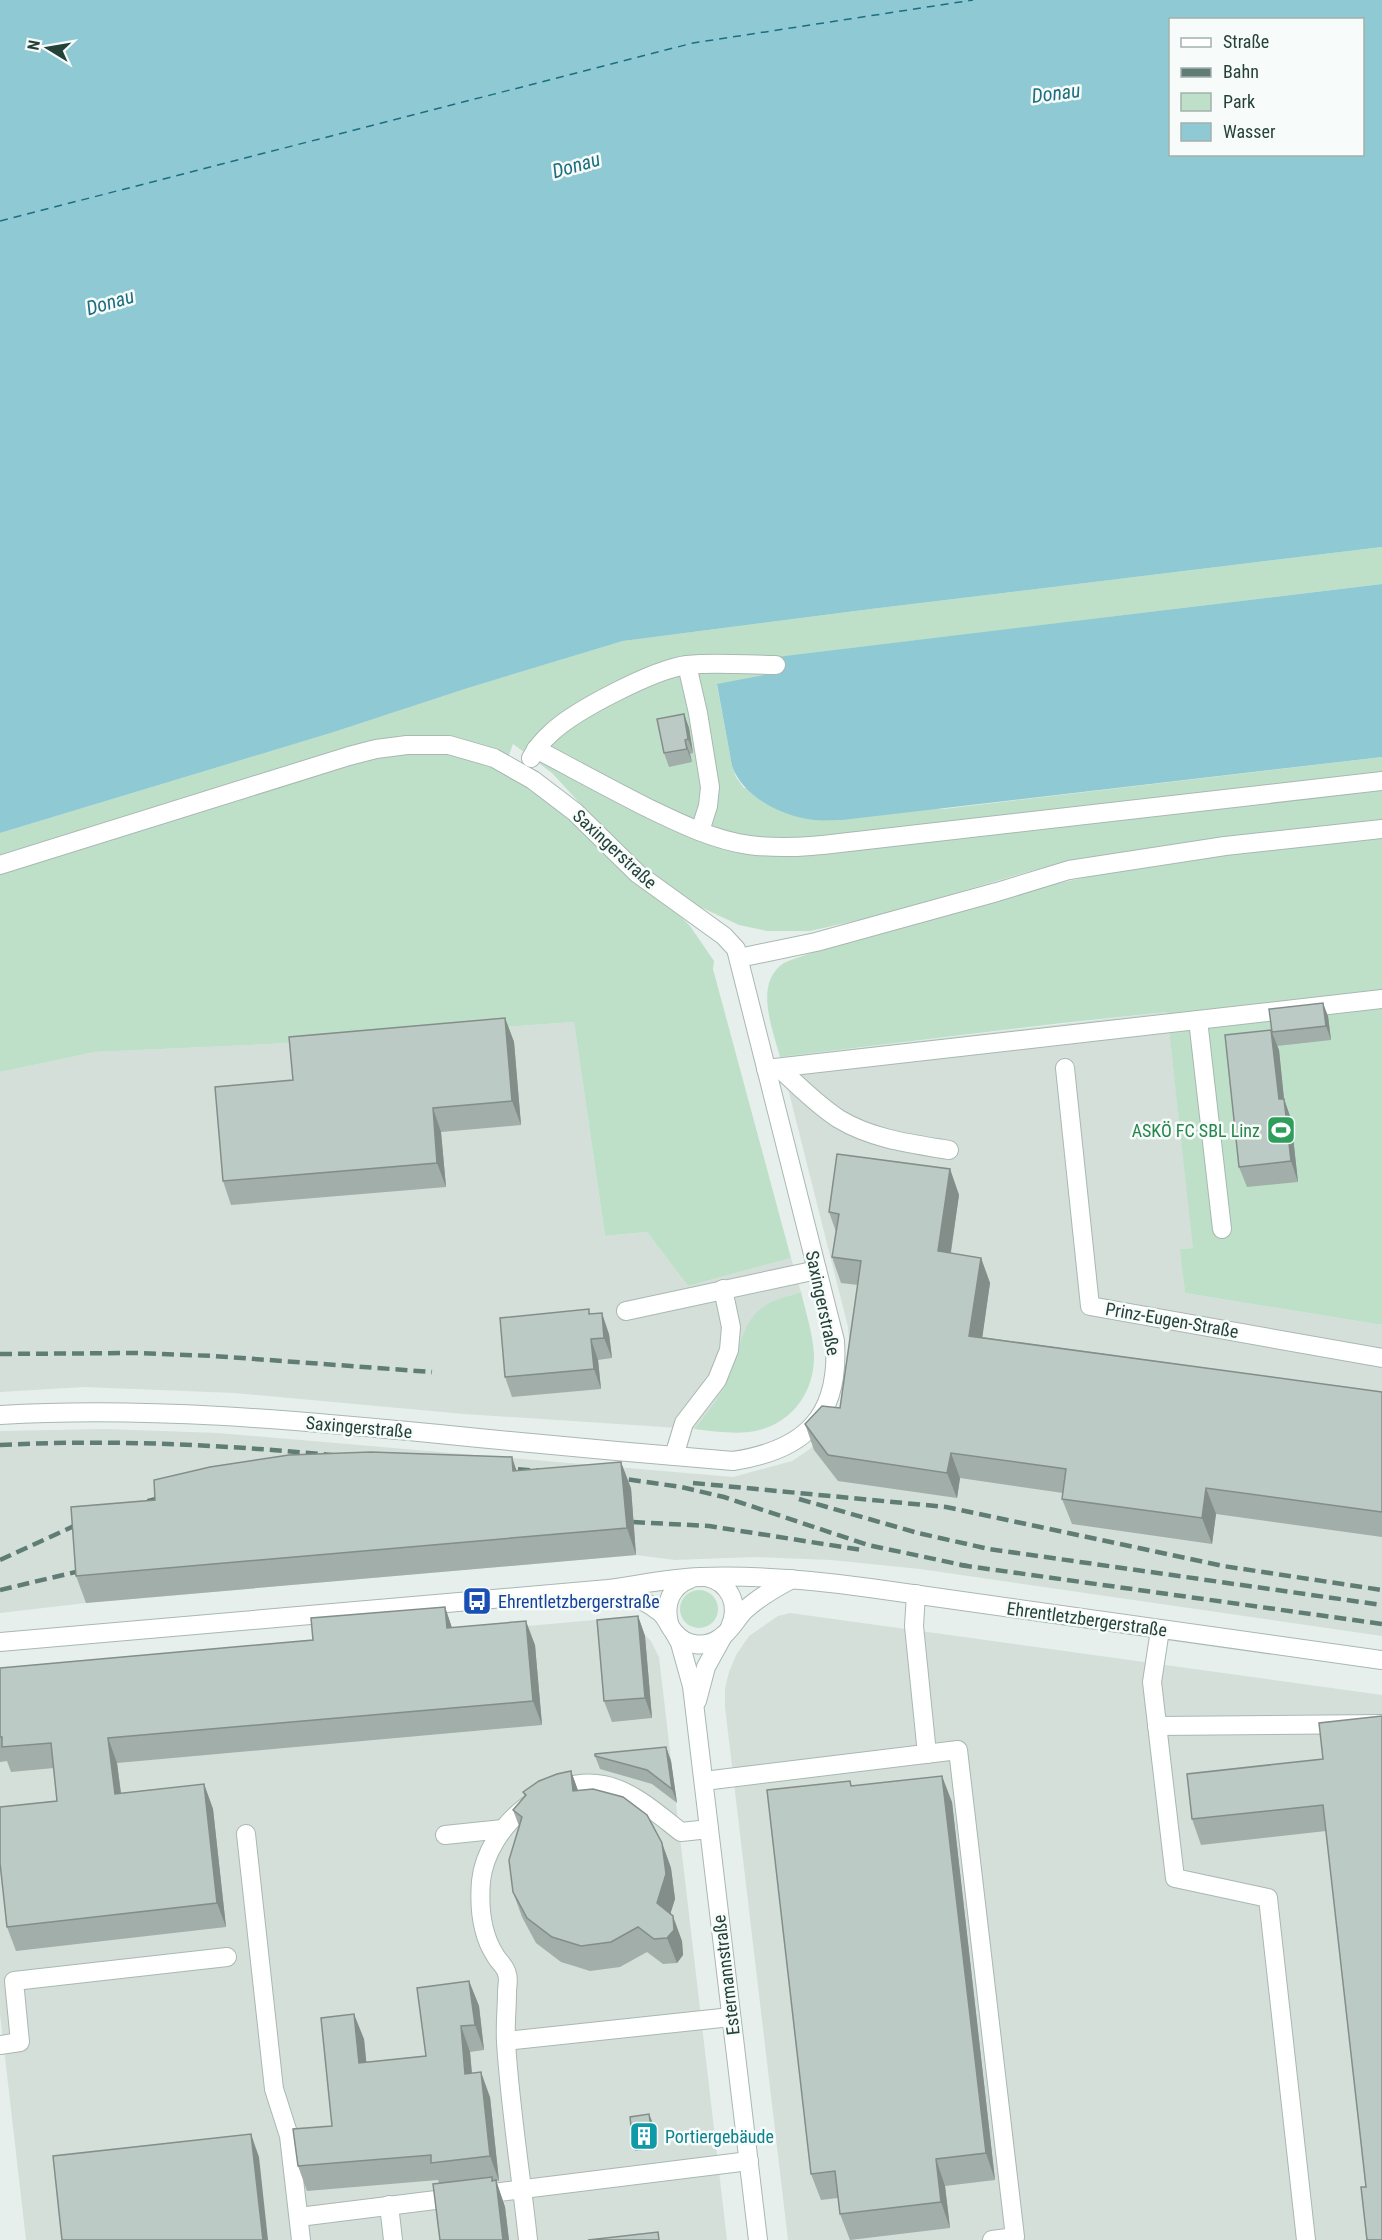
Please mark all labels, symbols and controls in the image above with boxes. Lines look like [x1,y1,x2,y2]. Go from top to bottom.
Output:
north arrow [18,18,78,78]
legend [1169,18,1364,156]
text: Straße [1223,31,1269,52]
text: N [24,39,44,52]
text: Bahn [1223,61,1259,82]
water label: Donau [1030,78,1082,108]
text: Park [1223,91,1255,112]
text: Wasser [1223,121,1276,142]
water label: Donau [549,147,603,183]
water label: Donau [83,284,137,320]
street label: Saxingerstraße [569,805,661,893]
sports icon: ASKÖ FC SBL Linz [1265,1114,1297,1146]
place label: ASKÖ FC SBL Linz [1132,1120,1260,1141]
street label: Saxingerstraße [802,1249,844,1357]
street label: Prinz-Eugen-Straße [1104,1298,1240,1342]
street label: Saxingerstraße [305,1412,413,1442]
bus stop icon: Ehrentletzbergerstraße [461,1585,493,1617]
place label: Ehrentletzbergerstraße [498,1591,660,1612]
street label: Ehrentletzbergerstraße [1005,1597,1169,1641]
street label: Estermannstraße [708,1914,744,2036]
building icon: Portiergebäude [628,2120,660,2152]
place label: Portiergebäude [665,2126,774,2147]

